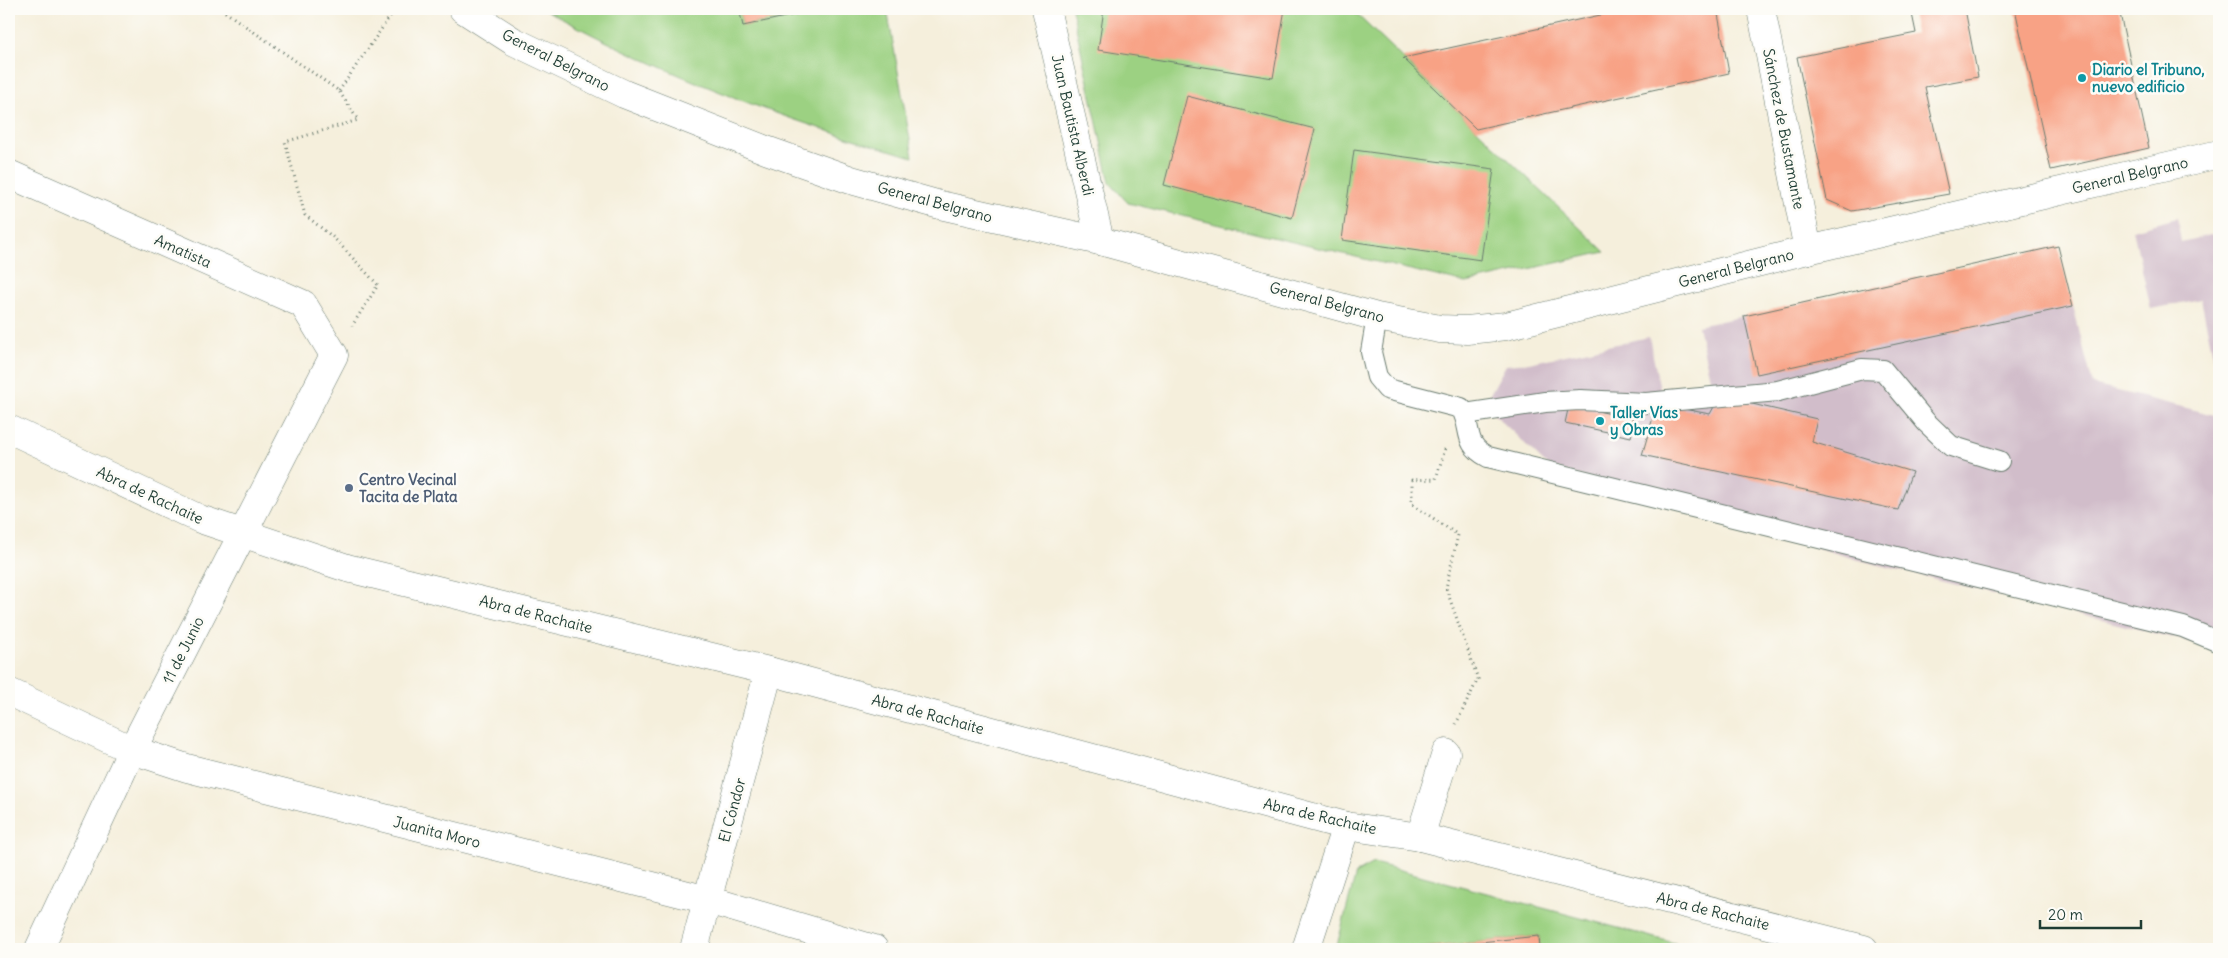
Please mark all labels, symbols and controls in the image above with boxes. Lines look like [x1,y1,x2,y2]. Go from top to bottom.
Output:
street label: General Belgrano [499,25,613,95]
street label: Sánchez de Bustamante [1759,47,1809,211]
street label: Juan Bautista Alberdi [1048,53,1098,197]
place label: Diario el Tribuno, nuevo edificio [2092,60,2205,96]
marker: Diario el Tribuno, nuevo edificio [2076,72,2088,84]
street label: General Belgrano [2070,152,2190,198]
street label: General Belgrano [875,177,995,227]
street label: Amatista [152,230,215,272]
street label: General Belgrano [1676,244,1796,292]
street label: General Belgrano [1267,277,1387,327]
place label: Taller Vías y Obras [1610,403,1678,440]
marker: Taller Vías y Obras [1594,415,1606,427]
street label: Abra de Rachaite [94,462,206,528]
place label: Centro Vecinal Tacita de Plata [359,470,458,506]
marker: Centro Vecinal Tacita de Plata [343,482,355,494]
street label: Abra de Rachaite [478,591,594,637]
street label: 11 de Junio [158,613,208,687]
street label: Abra de Rachaite [870,690,986,738]
street label: El Cóndor [714,776,750,844]
street label: Abra de Rachaite [1262,794,1378,838]
street label: Juanita Moro [392,812,482,852]
street label: Abra de Rachaite [1655,888,1771,934]
scale bar [2040,898,2142,930]
text: 20 m [2048,905,2083,924]

